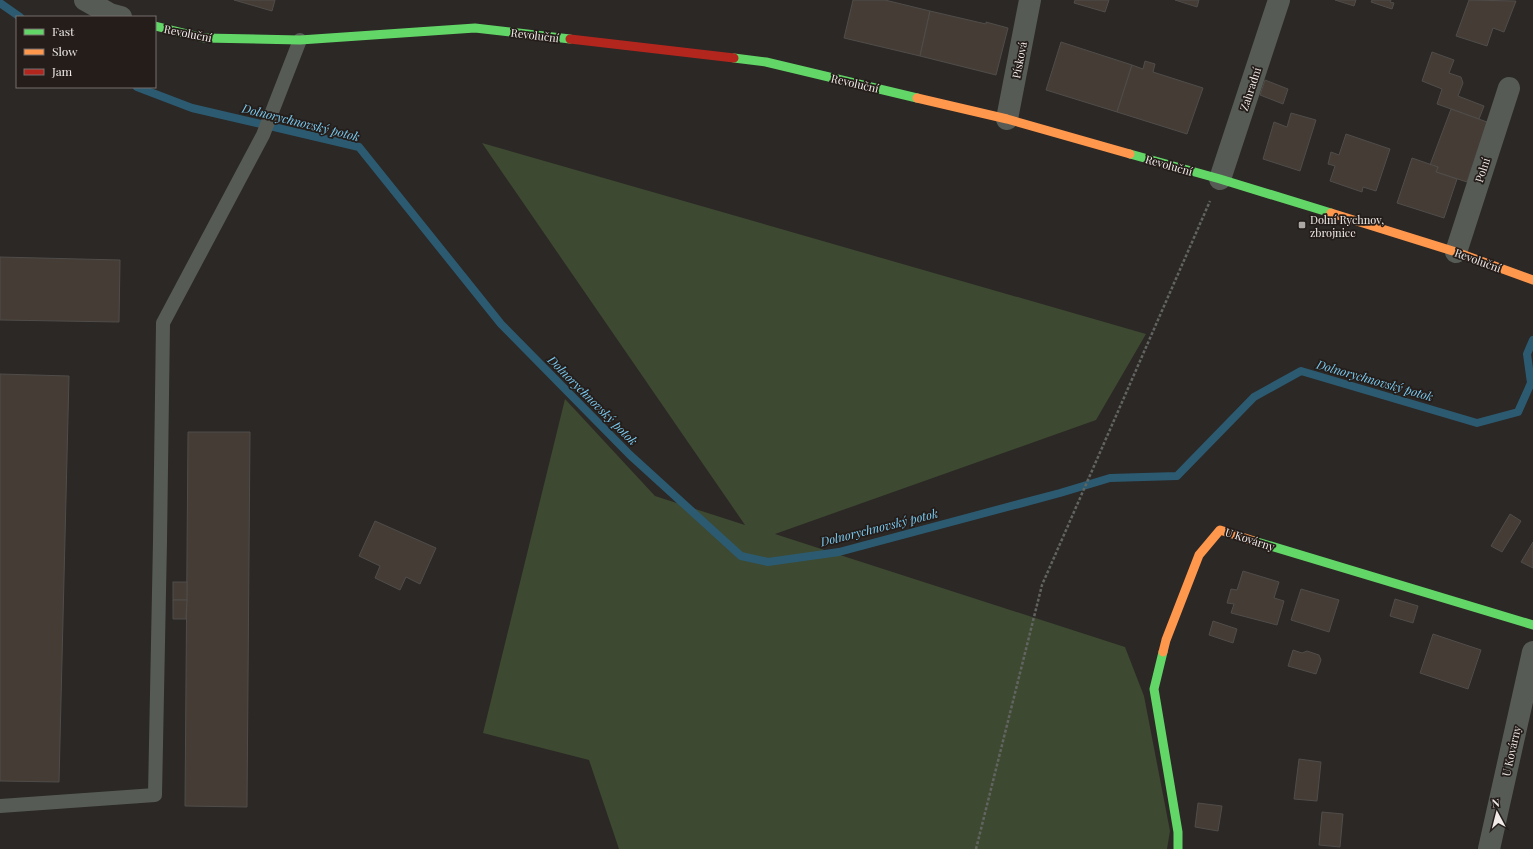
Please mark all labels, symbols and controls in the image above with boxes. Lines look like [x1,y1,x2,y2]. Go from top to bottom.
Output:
legend [16,16,156,88]
street label: Revoluční [163,21,213,45]
text: Fast [52,23,75,39]
street label: Revoluční [510,25,560,45]
street label: Písková [1008,40,1030,80]
text: Slow [52,43,78,59]
text: Jam [51,63,73,79]
street label: Zahradní [1236,65,1264,113]
street label: Revoluční [830,70,880,96]
water label: Dolnorychnovský potok [240,99,361,144]
street label: Revoluční [1144,151,1194,179]
street label: Polní [1471,156,1493,184]
place label: Dolní Rychnov, zbrojnice [1310,212,1384,240]
marker: Dolní Rychnov, zbrojnice [1297,220,1307,230]
street label: Revoluční [1453,245,1503,275]
water label: Dolnorychnovský potok [544,351,641,448]
water label: Dolnorychnovský potok [1314,355,1435,404]
water label: Dolnorychnovský potok [818,505,939,550]
street label: U Kovárny [1223,524,1277,554]
street label: U Kovárny [1498,724,1524,778]
north arrow [1477,793,1517,833]
text: N [1491,795,1501,811]

